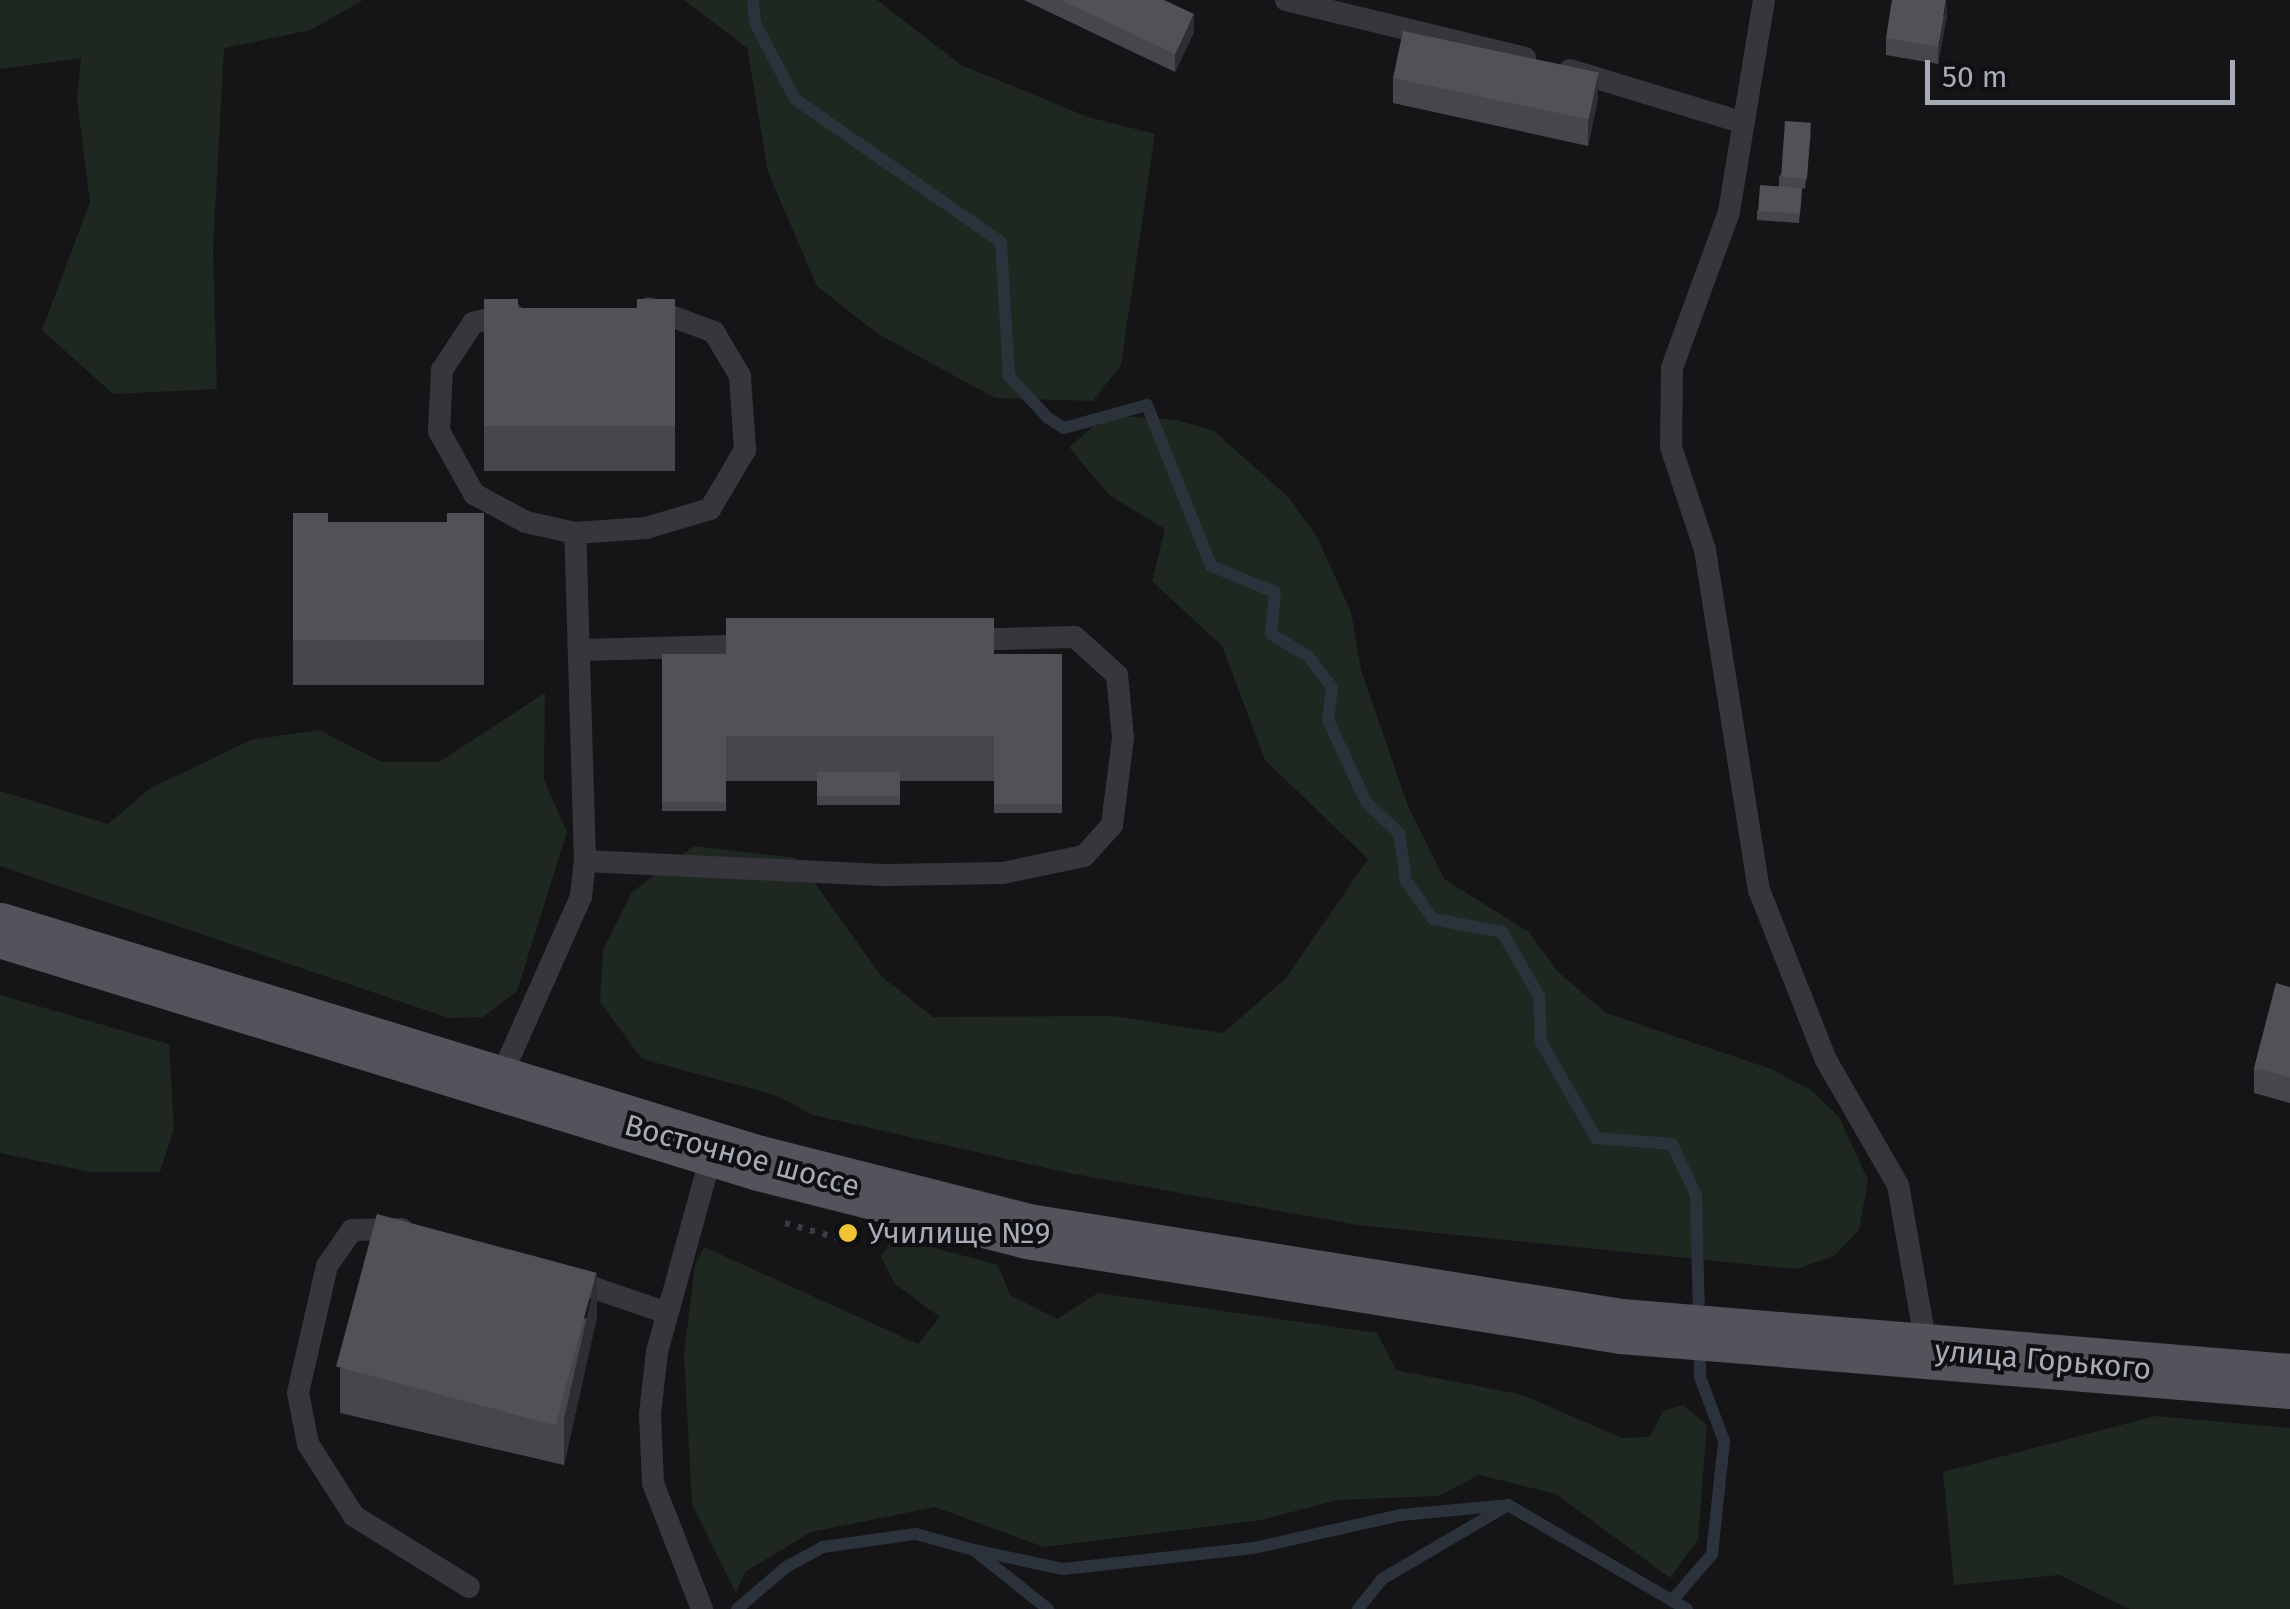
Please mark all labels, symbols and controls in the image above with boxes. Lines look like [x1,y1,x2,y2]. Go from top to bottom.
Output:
scale bar [1930,40,2240,102]
text: 50 m [1942,59,2007,95]
street label: Восточное шоссе [621,1107,863,1205]
place label: Училище №9 [868,1215,1050,1251]
marker: Училище №9 [837,1222,859,1244]
street label: улица Горького [1933,1333,2153,1387]

